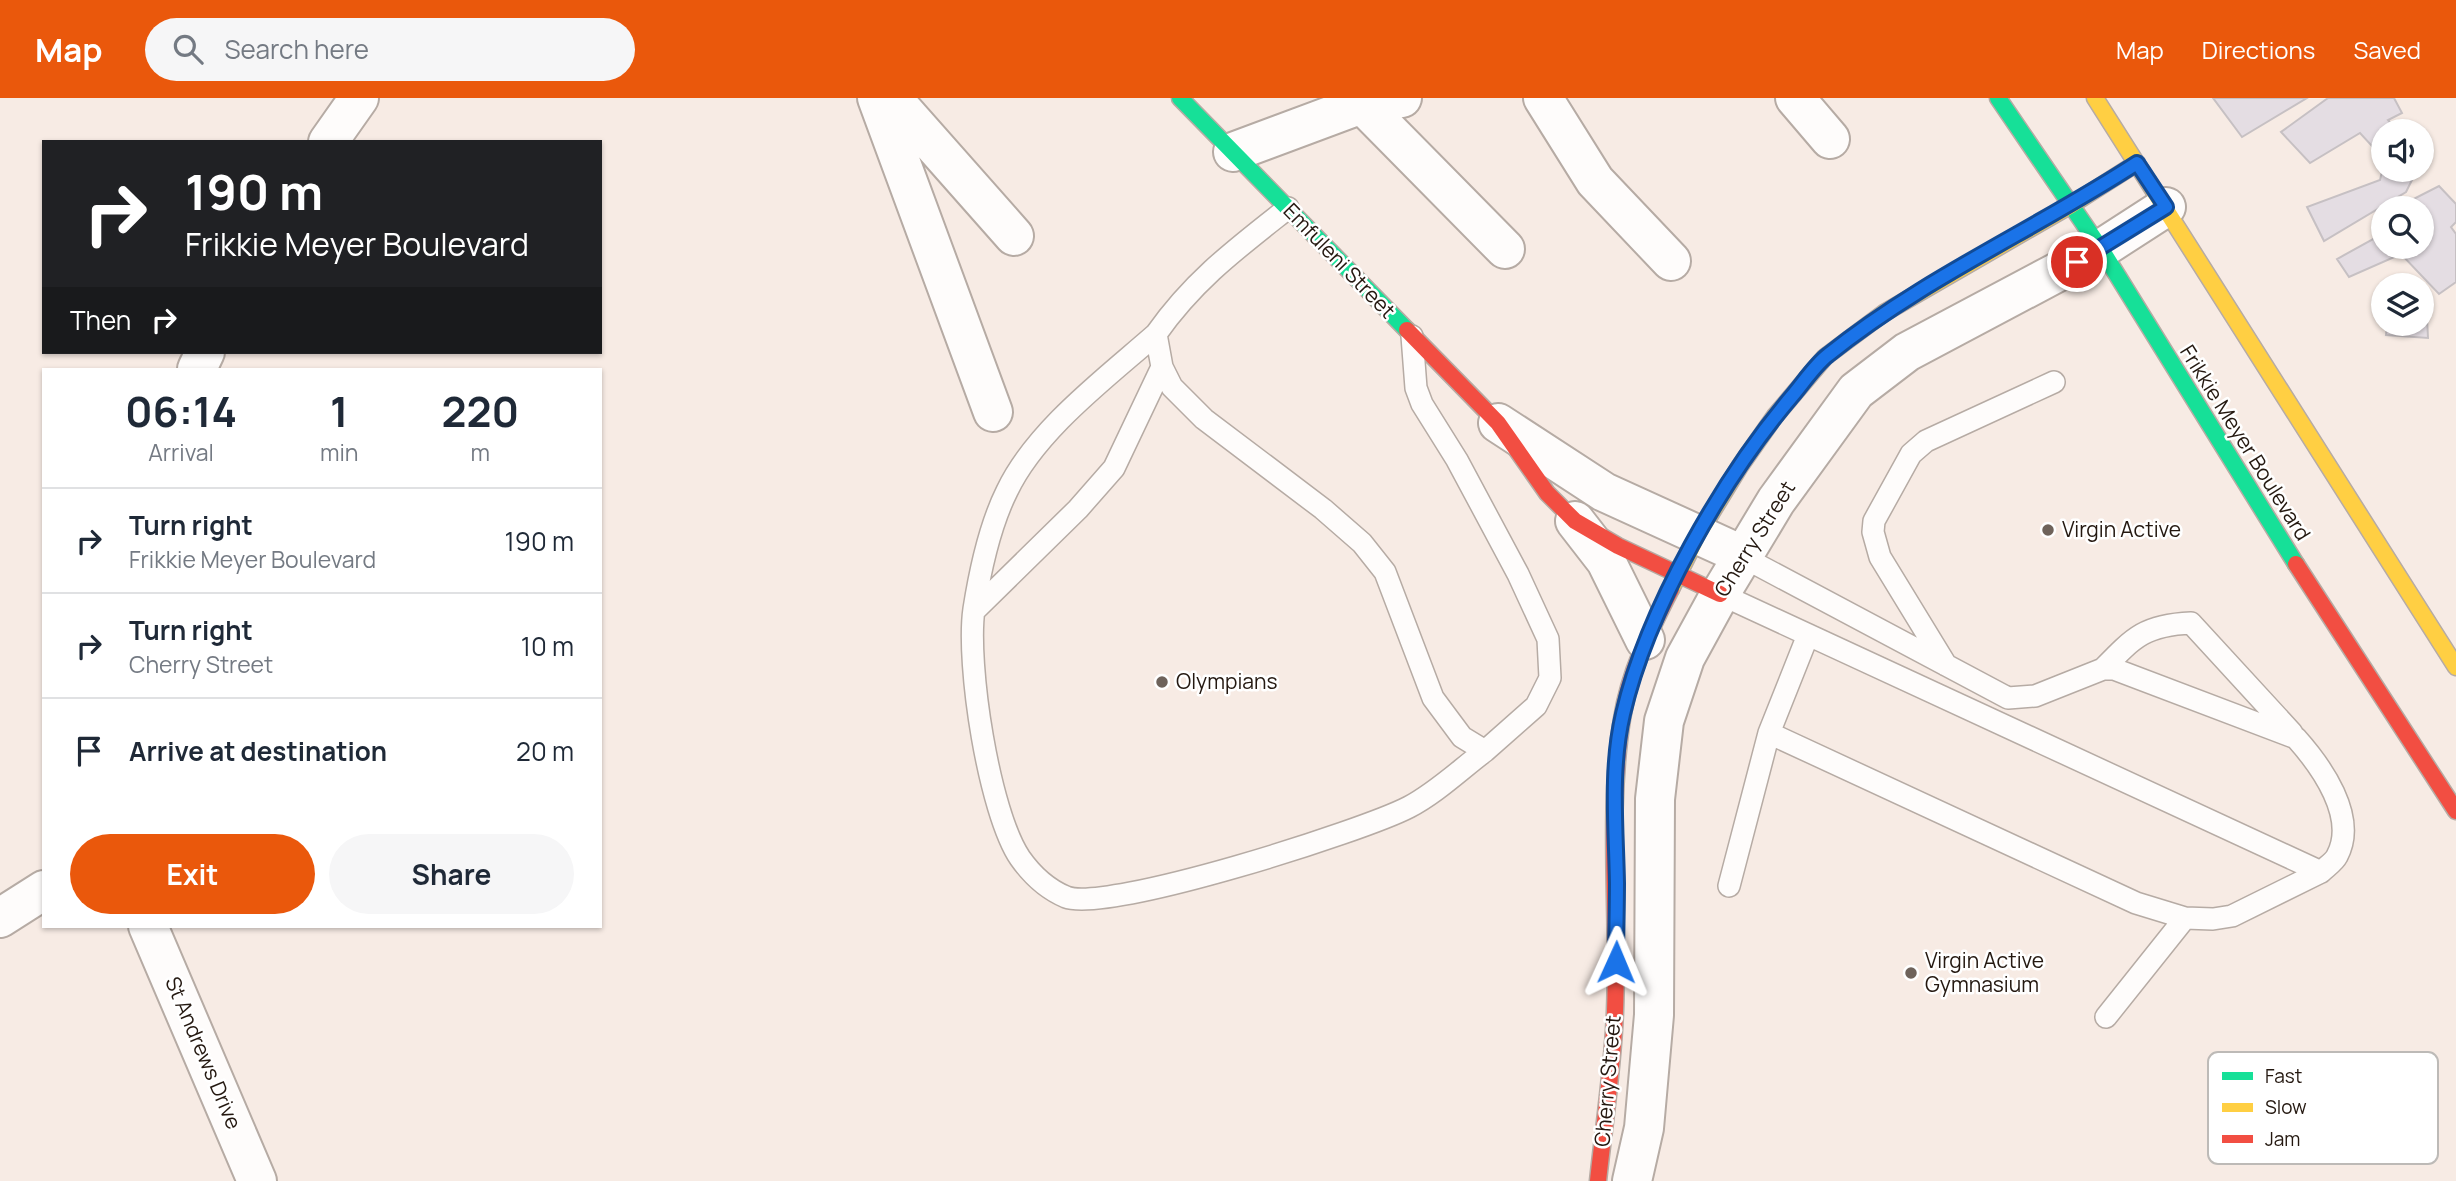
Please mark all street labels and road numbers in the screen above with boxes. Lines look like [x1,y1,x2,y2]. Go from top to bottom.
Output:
street label: Emfuleni Street [1278,197,1402,324]
street label: Frikkie Meyer Boulevard [2174,339,2318,546]
street label: Cherry Street [1707,475,1801,602]
street label: St Andrews Drive [159,972,249,1133]
street label: Cherry Street [1587,1014,1627,1148]

